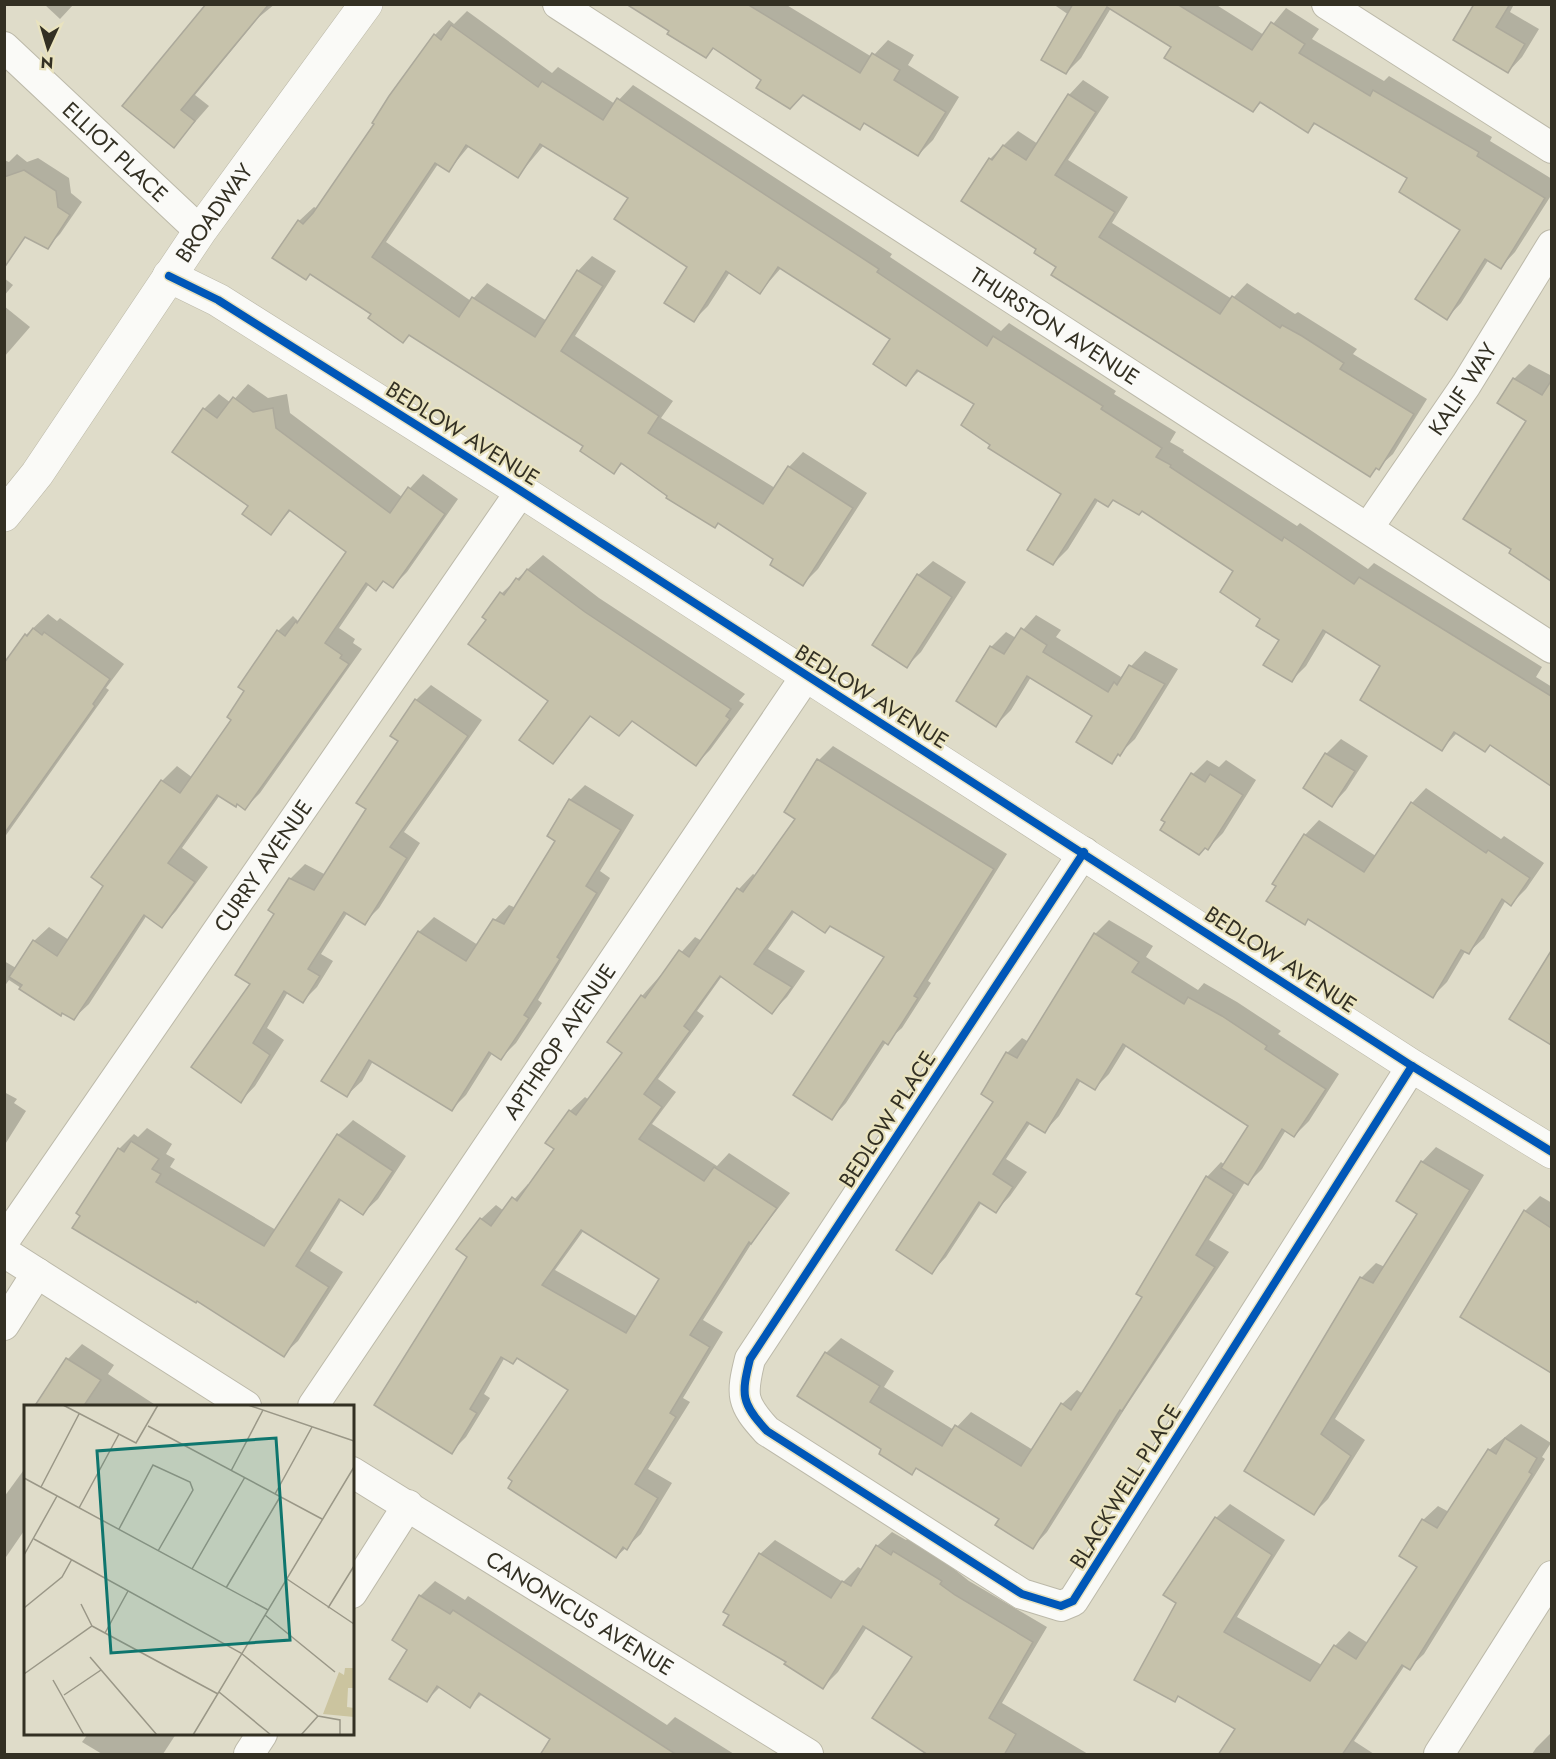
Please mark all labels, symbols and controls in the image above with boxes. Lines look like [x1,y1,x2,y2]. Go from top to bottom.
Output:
north arrow [18,18,78,78]
text: N [40,51,54,74]
street label: ELLIOT PLACE [56,94,176,209]
street label: BROADWAY [167,156,261,269]
street label: THURSTON AVENUE [964,259,1146,393]
street label: KALIF WAY [1420,336,1505,442]
street label: BEDLOW AVENUE [380,373,546,493]
street label: BEDLOW AVENUE [789,636,955,756]
street label: CURRY AVENUE [206,793,320,938]
street label: BEDLOW AVENUE [1199,898,1363,1020]
street label: APTHROP AVENUE [495,957,624,1126]
street label: BEDLOW PLACE [831,1044,943,1194]
street label: BLACKWELL PLACE [1061,1397,1189,1575]
inset map [24,1405,354,1735]
street label: CANONICUS AVENUE [480,1543,680,1683]

